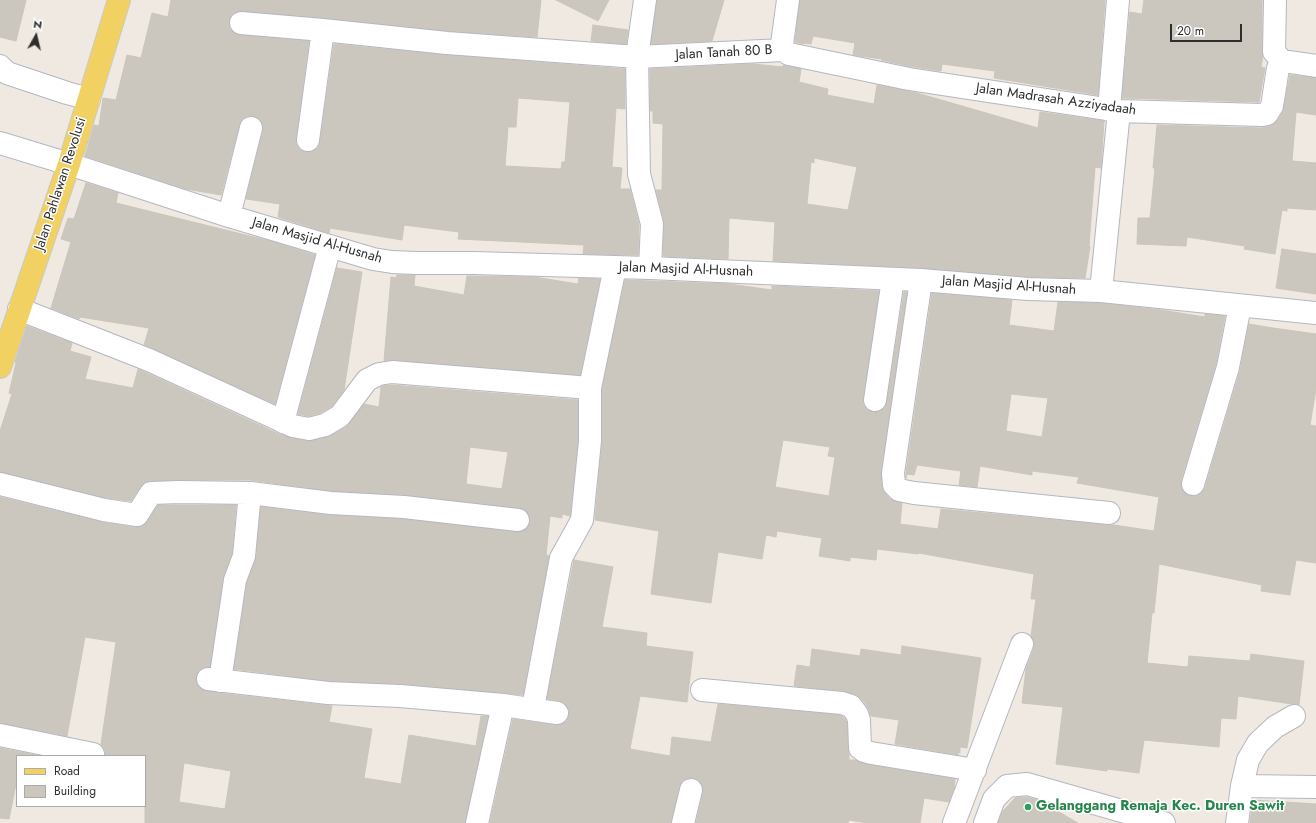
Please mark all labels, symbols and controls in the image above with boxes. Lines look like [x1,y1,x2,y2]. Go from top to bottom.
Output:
north arrow [16,16,56,56]
text: N [32,16,43,33]
scale bar [1172,16,1244,42]
text: 20 m [1177,22,1204,40]
street label: Jalan Tanah 80 B [675,42,773,64]
street label: Jalan Madrasah Azziyadaah [975,80,1137,120]
street label: Jalan Pahlawan Revolusi [32,115,90,253]
street label: Jalan Masjid Al-Husnah [250,214,384,268]
street label: Jalan Masjid Al-Husnah [619,259,753,281]
street label: Jalan Masjid Al-Husnah [941,273,1077,299]
legend [16,755,146,807]
text: Road [54,762,80,780]
text: Building [54,782,96,800]
place label: Gelanggang Remaja Kec. Duren Sawit [1036,799,1284,815]
marker: Gelanggang Remaja Kec. Duren Sawit [1023,802,1033,812]

